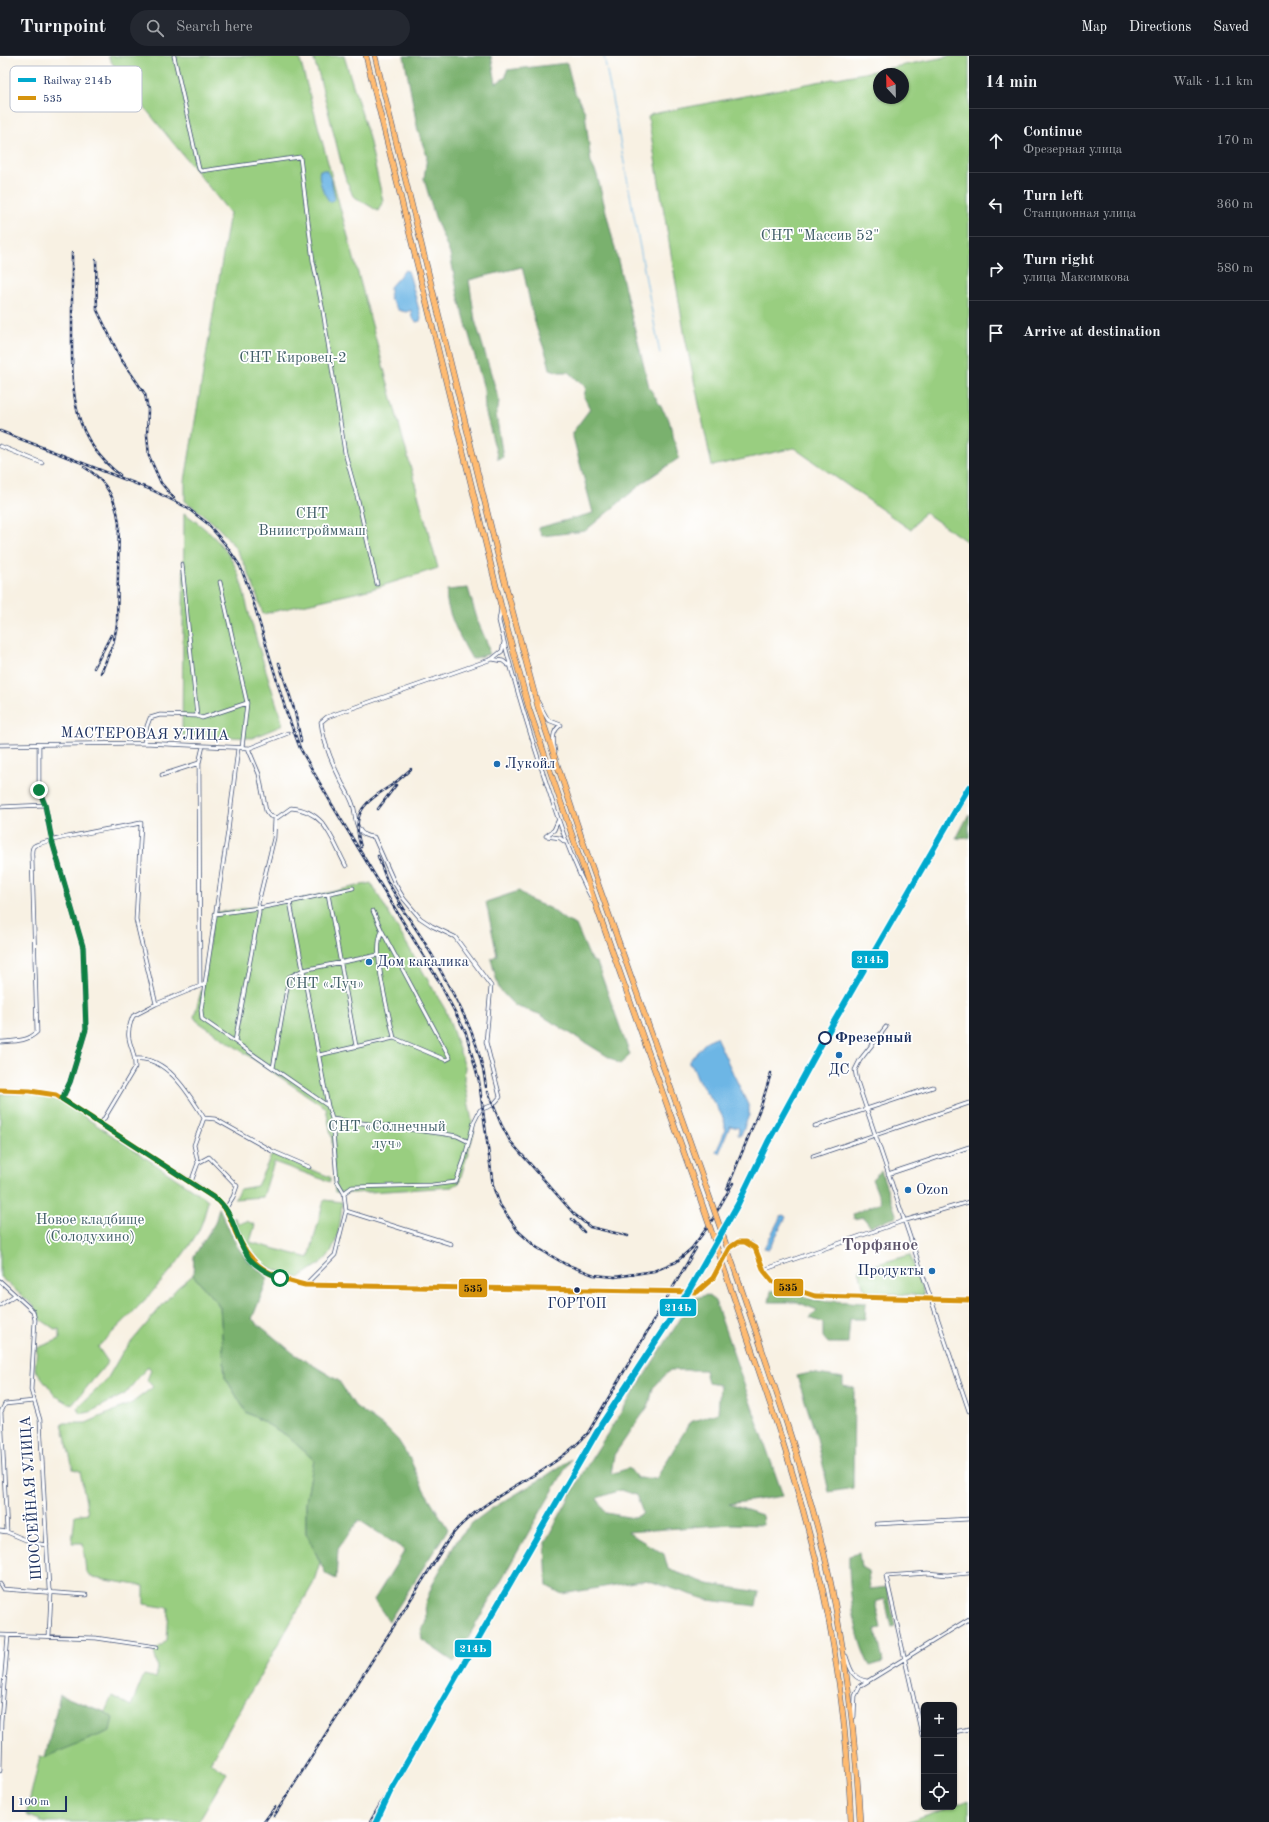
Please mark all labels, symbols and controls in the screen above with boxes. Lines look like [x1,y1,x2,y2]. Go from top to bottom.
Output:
search box [130,10,410,46]
icon: search [144,17,166,39]
text: Turnpoint [20,18,106,37]
text: Search here [176,20,253,35]
text: Map [1081,20,1107,34]
text: Directions [1129,20,1191,34]
text: Saved [1213,20,1249,34]
legend [10,66,142,112]
north arrow [873,68,909,104]
text: 14 min [985,74,1038,91]
text: Walk · 1.1 km [1173,75,1253,88]
text: Railway 214Ь [43,76,112,87]
text: 535 [43,94,62,105]
text: Continue [1023,125,1082,140]
icon: ahead [985,130,1007,152]
text: 170 m [1216,134,1253,147]
text: Фрезерная улица [1023,143,1122,156]
text: Turn left [1023,189,1083,204]
icon: left [985,194,1007,216]
text: 360 m [1216,198,1253,211]
text: Станционная улица [1023,207,1136,220]
park label: СНТ "Массив 52" [761,229,879,244]
text: Turn right [1023,253,1094,268]
icon: right [985,258,1007,280]
text: 580 m [1216,262,1253,275]
text: улица Максимкова [1023,271,1130,284]
icon: arrive [985,322,1007,344]
text: Arrive at destination [1023,325,1161,340]
park label: СНТ Кировец-2 [239,351,347,366]
park label: СНТ Вниистройммаш [258,507,366,539]
street label: МАСТЕРОВАЯ УЛИЦА [61,726,230,744]
place label: Лукойл [505,757,555,772]
marker: Лукойл [492,759,502,769]
route end [30,781,48,799]
line badge: 214Ь [851,950,889,969]
place label: Дом какалика [377,955,469,970]
text: 214Ь [857,955,884,966]
marker: Дом какалика [364,957,374,967]
park label: СНТ «Луч» [286,977,364,992]
marker: Фрезерный [818,1031,832,1045]
place label: Фрезерный [835,1031,912,1046]
marker: ДС [834,1050,844,1060]
place label: ДС [828,1063,850,1078]
park label: СНТ «Солнечный луч» [328,1120,446,1152]
place label: Ozon [916,1183,949,1198]
marker: Ozon [903,1185,913,1195]
park label: Новое кладбище (Солодухино) [36,1213,144,1245]
district label: Торфяное [842,1237,918,1254]
place label: Продукты [858,1264,924,1279]
marker: Продукты [927,1266,937,1276]
route start [271,1269,289,1287]
line badge: 535 [458,1278,488,1298]
line badge: 535 [773,1278,804,1297]
text: 535 [778,1283,798,1294]
text: 535 [463,1284,483,1295]
marker: ГОРТОП [572,1285,582,1295]
place label: ГОРТОП [547,1297,607,1311]
line badge: 214Ь [659,1298,697,1317]
text: 214Ь [665,1303,692,1314]
street label: ШОССЕЙНАЯ УЛИЦА [15,1415,45,1581]
line badge: 214Ь [454,1639,492,1658]
text: 214Ь [460,1644,487,1655]
map controls [921,1702,957,1810]
button: + [921,1702,957,1738]
button: − [921,1738,957,1774]
button: locate [921,1774,957,1810]
scale bar [12,1794,67,1813]
text: 100 m [18,1797,49,1808]

